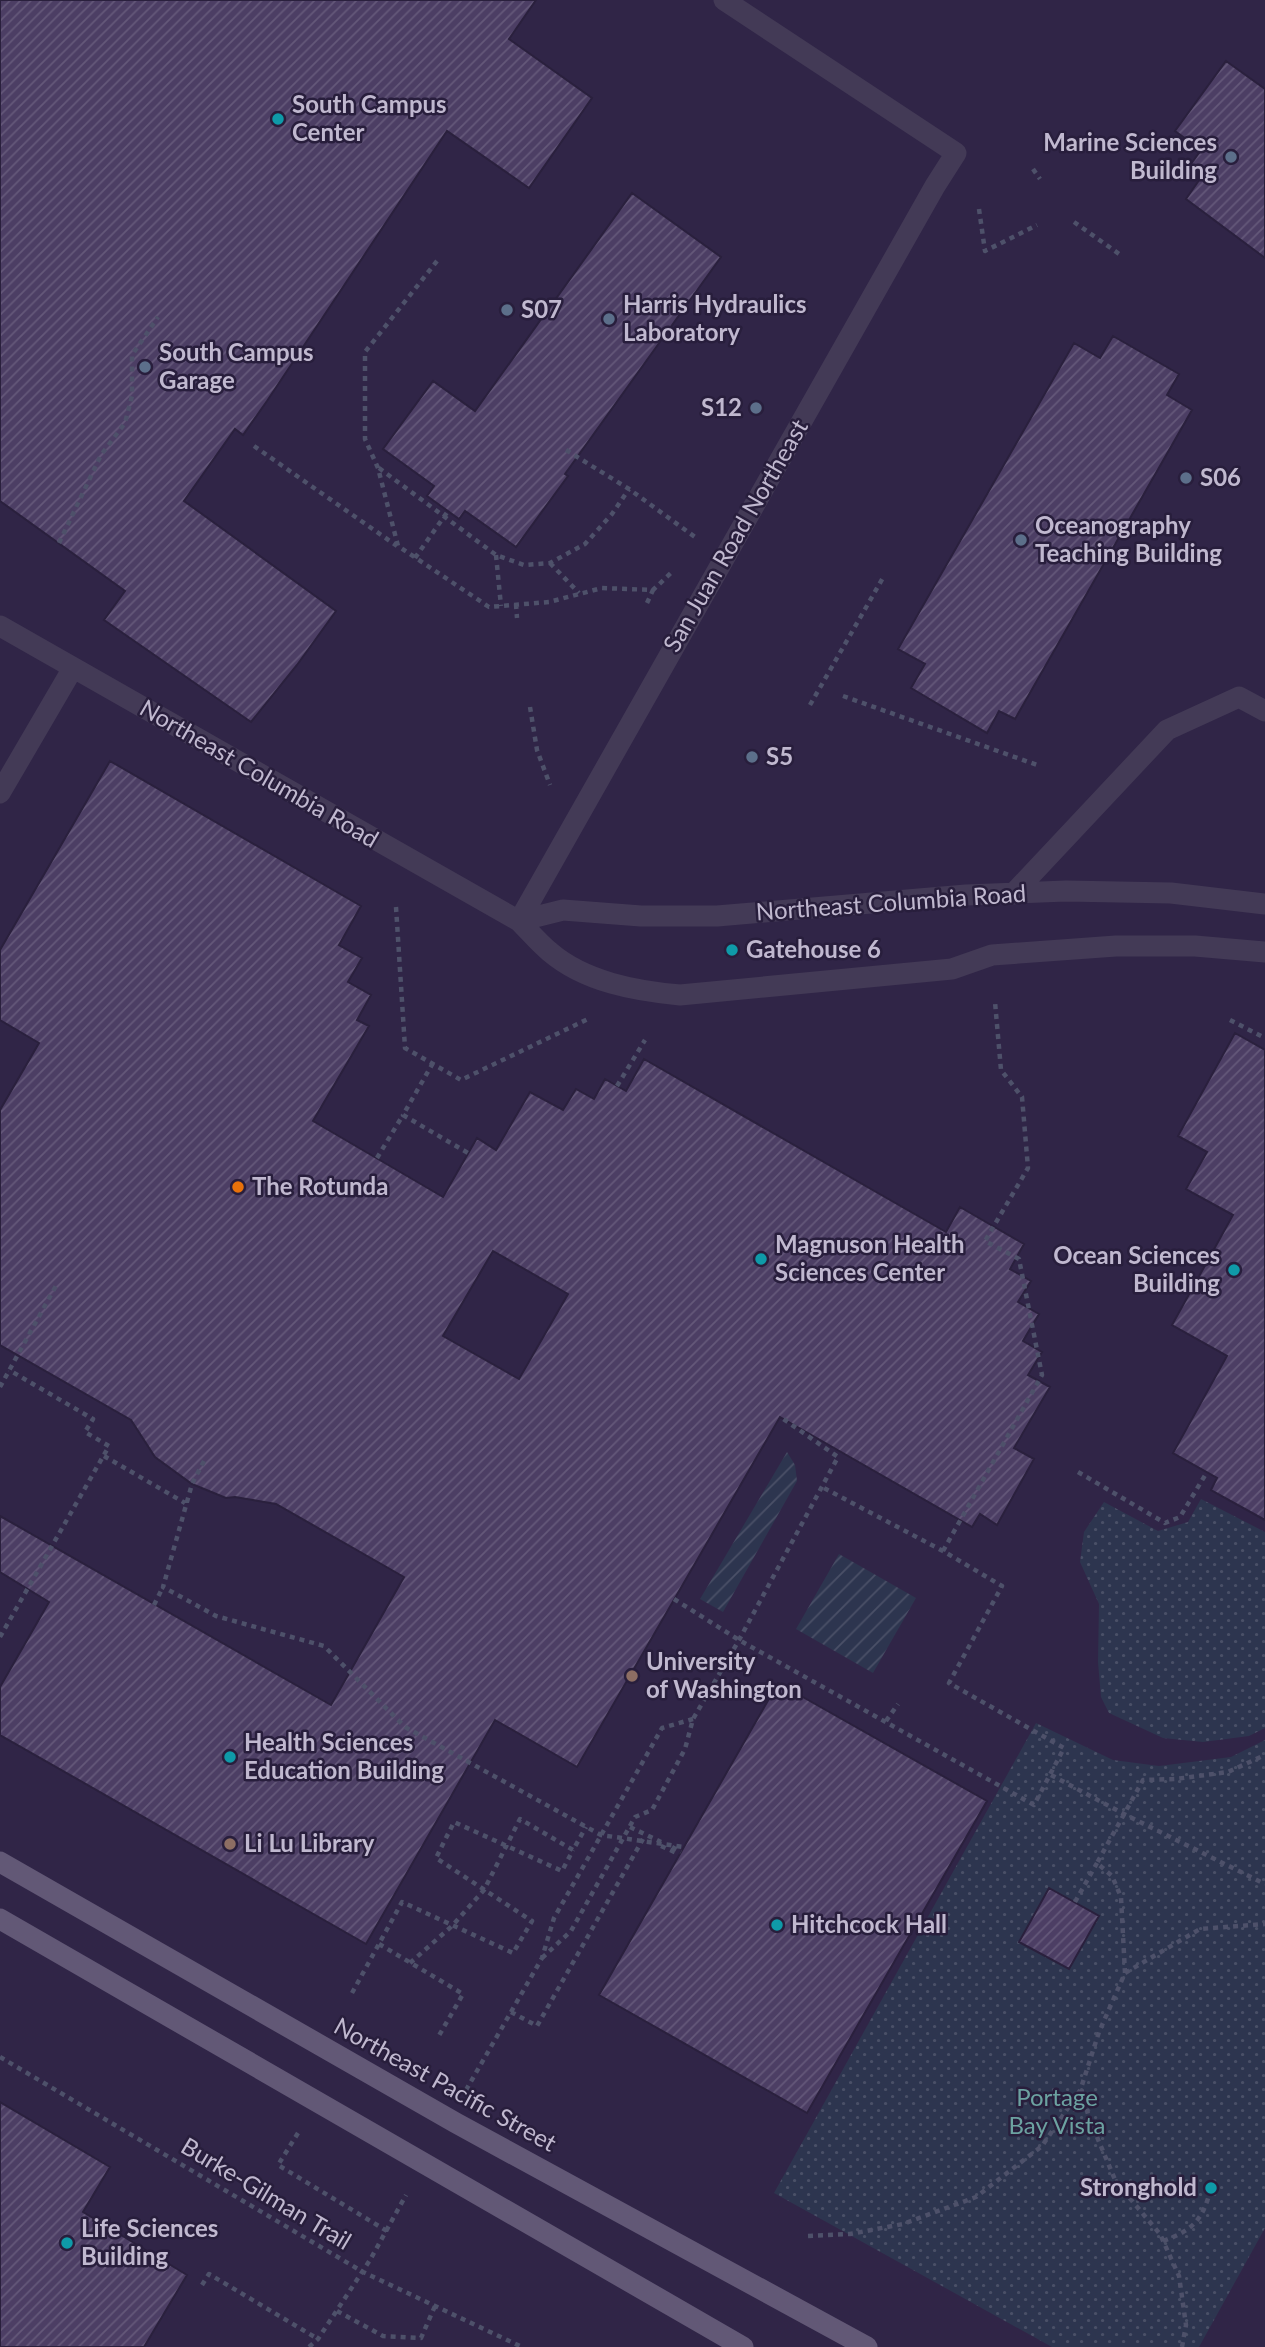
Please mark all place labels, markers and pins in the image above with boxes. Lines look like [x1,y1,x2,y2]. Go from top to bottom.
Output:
place label: South Campus Center [292,89,447,146]
marker: South Campus Center [270,111,286,127]
place label: Marine Sciences Building [1043,127,1217,184]
marker: Marine Sciences Building [1223,149,1239,165]
place label: Harris Hydraulics Laboratory [623,289,807,346]
place label: S07 [521,294,562,323]
marker: S07 [499,302,515,318]
marker: Harris Hydraulics Laboratory [601,311,617,327]
place label: South Campus Garage [159,337,314,394]
marker: South Campus Garage [137,359,153,375]
place label: S12 [701,392,742,421]
marker: S12 [748,400,764,416]
place label: S06 [1200,462,1241,491]
marker: S06 [1178,470,1194,486]
place label: Oceanography Teaching Building [1035,510,1222,567]
marker: Oceanography Teaching Building [1013,532,1029,548]
place label: S5 [766,741,793,770]
marker: S5 [744,749,760,765]
place label: Gatehouse 6 [746,934,881,963]
marker: Gatehouse 6 [724,942,740,958]
place label: The Rotunda [252,1171,388,1200]
marker: The Rotunda [230,1179,246,1195]
place label: Magnuson Health Sciences Center [775,1229,965,1286]
place label: Ocean Sciences Building [1053,1240,1220,1297]
marker: Magnuson Health Sciences Center [753,1251,769,1267]
marker: Ocean Sciences Building [1226,1262,1242,1278]
place label: University of Washington [646,1646,802,1703]
marker: University of Washington [624,1668,640,1684]
place label: Health Sciences Education Building [244,1727,444,1784]
marker: Health Sciences Education Building [222,1749,238,1765]
place label: Li Lu Library [244,1828,375,1857]
marker: Li Lu Library [222,1836,238,1852]
place label: Hitchcock Hall [791,1909,947,1938]
marker: Hitchcock Hall [769,1917,785,1933]
place label: Stronghold [1080,2172,1197,2201]
marker: Stronghold [1203,2180,1219,2196]
place label: Life Sciences Building [81,2213,218,2270]
marker: Life Sciences Building [59,2235,75,2251]

